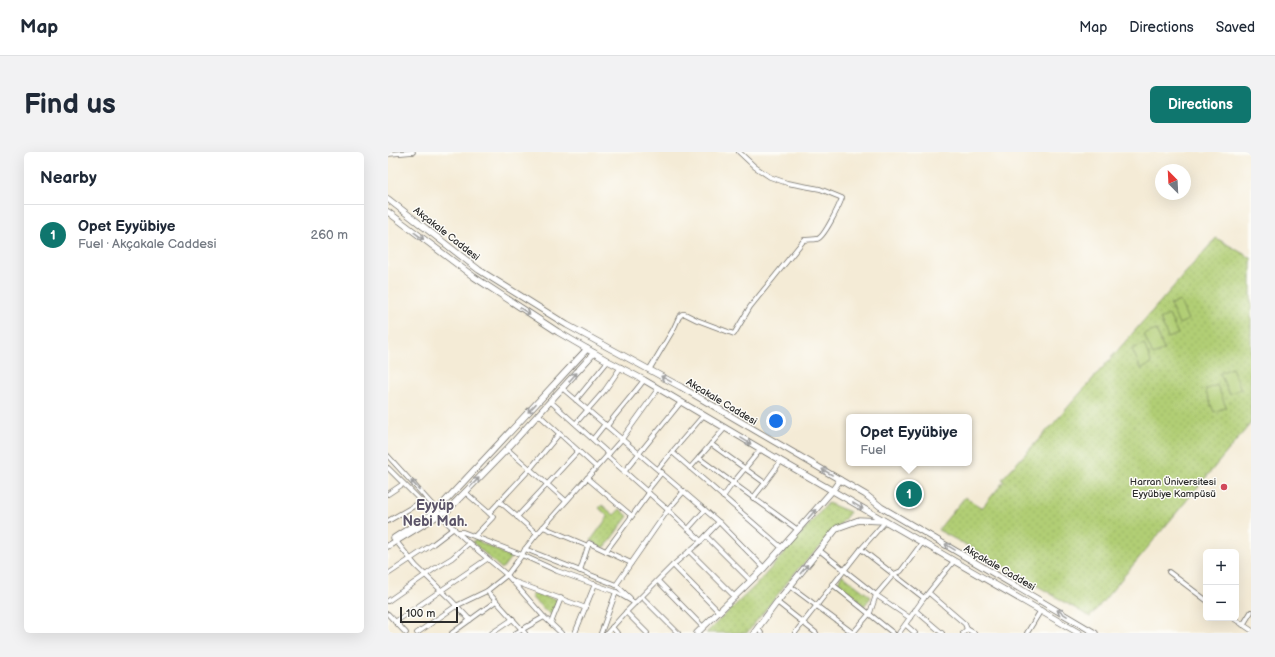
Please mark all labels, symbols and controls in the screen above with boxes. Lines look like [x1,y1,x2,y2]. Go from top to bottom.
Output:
text: Map [20,16,58,39]
text: Map [1079,19,1107,36]
text: Directions [1129,19,1194,36]
text: Saved [1216,19,1255,36]
button: Directions [1150,86,1251,123]
text: Find us [24,88,116,121]
north arrow [1155,164,1191,200]
text: Nearby [40,168,97,188]
street label: Akçakale Caddesi [411,204,482,263]
text: Opet Eyyübiye [78,217,175,236]
text: 1 [50,227,56,243]
text: 260 m [310,227,348,243]
one-way arrow [413,232,424,240]
text: Fuel · Akçakale Caddesi [78,236,217,252]
one-way arrow [519,307,531,315]
one-way arrow [568,371,577,382]
one-way arrow [660,375,672,382]
street label: Akçakale Caddesi [684,376,759,428]
one-way arrow [528,403,537,413]
your location [766,411,786,431]
popup [846,414,972,466]
text: Opet Eyyübiye [860,423,958,442]
one-way arrow [740,437,752,445]
text: Fuel [860,442,886,458]
one-way arrow [821,468,833,476]
place label: Harran Üniversitesi Eyyübiye Kampüsü [1130,476,1216,500]
one-way arrow [470,477,480,487]
pin: 1 [896,479,922,509]
one-way arrow [410,480,420,490]
marker: Harran Üniversitesi Eyyübiye Kampüsü [1219,482,1229,492]
district label: Eyyüp Nebi Mah. [403,497,467,530]
one-way arrow [852,502,863,510]
one-way arrow [807,509,816,520]
one-way arrow [944,543,956,551]
street label: Akçakale Caddesi [962,543,1037,593]
map controls [1203,549,1239,621]
button: + [1203,549,1239,585]
one-way arrow [800,564,808,575]
button: − [1203,585,1239,621]
scale bar [400,605,458,624]
text: 100 m [406,607,435,620]
one-way arrow [1056,609,1068,617]

